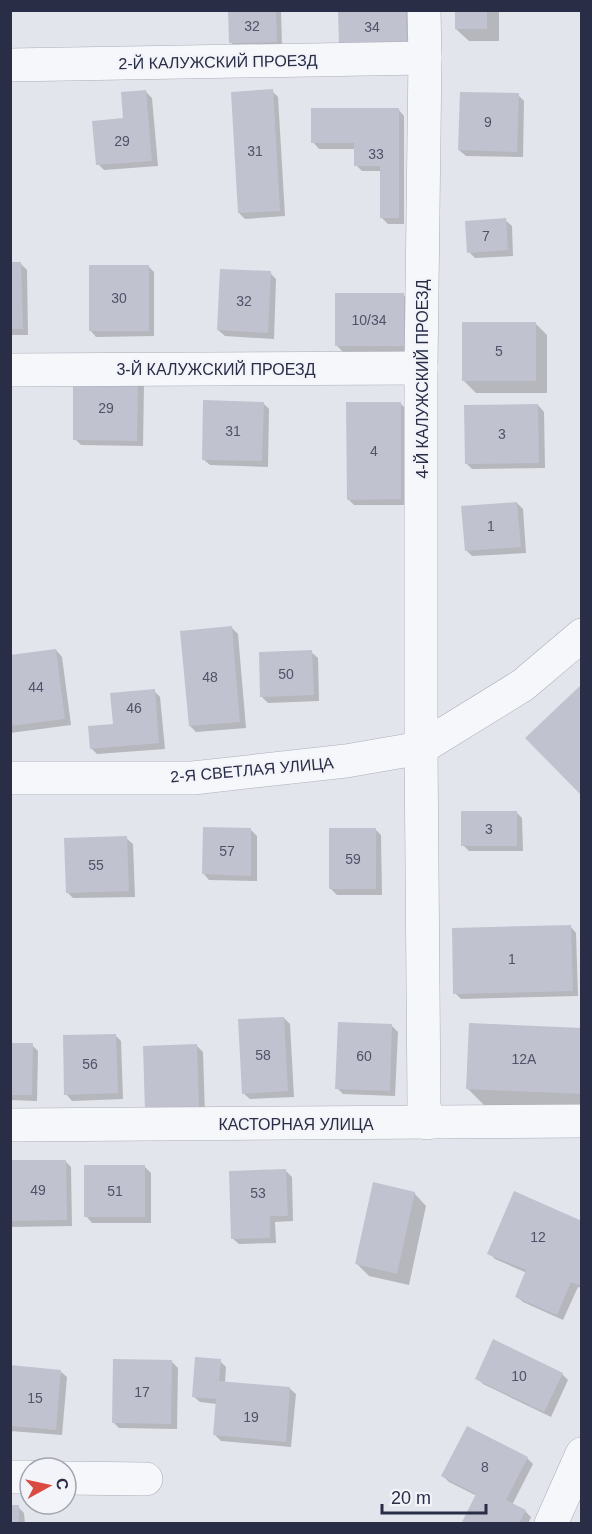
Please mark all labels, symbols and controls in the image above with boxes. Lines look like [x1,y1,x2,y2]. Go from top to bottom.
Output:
house number: 32 [244,18,260,34]
house number: 34 [364,19,380,35]
street label: 2-Й КАЛУЖСКИЙ ПРОЕЗД [118,51,318,72]
house number: 9 [484,114,492,130]
house number: 29 [114,133,130,149]
house number: 31 [247,143,263,159]
house number: 33 [368,146,384,162]
house number: 7 [482,228,490,244]
street label: 4-Й КАЛУЖСКИЙ ПРОЕЗД [413,279,431,479]
house number: 30 [111,290,127,306]
house number: 32 [236,293,252,309]
house number: 10/34 [351,312,387,328]
house number: 5 [495,343,503,359]
street label: 3-Й КАЛУЖСКИЙ ПРОЕЗД [116,360,316,378]
house number: 29 [98,400,114,416]
house number: 31 [225,423,241,439]
house number: 3 [498,426,506,442]
house number: 4 [370,443,378,459]
house number: 1 [487,518,495,534]
house number: 50 [278,666,294,682]
house number: 48 [202,669,218,685]
house number: 44 [28,679,44,695]
house number: 46 [126,700,142,716]
street label: 2-Я СВЕТЛАЯ УЛИЦА [170,754,335,786]
house number: 3 [485,821,493,837]
house number: 57 [219,843,235,859]
house number: 59 [345,851,361,867]
house number: 55 [88,857,104,873]
house number: 1 [508,951,516,967]
house number: 58 [255,1047,271,1063]
house number: 60 [356,1048,372,1064]
house number: 12А [512,1051,537,1067]
house number: 56 [82,1056,98,1072]
street label: КАСТОРНАЯ УЛИЦА [218,1116,374,1133]
house number: 49 [30,1182,46,1198]
house number: 51 [107,1183,123,1199]
house number: 53 [250,1185,266,1201]
house number: 12 [530,1229,546,1245]
house number: 10 [511,1368,527,1384]
house number: 17 [134,1384,150,1400]
house number: 15 [27,1390,43,1406]
house number: 19 [243,1409,259,1425]
north arrow [18,1456,78,1516]
house number: 8 [481,1459,489,1475]
text: С [53,1477,72,1491]
scale bar [382,1477,486,1515]
text: 20 m [391,1488,431,1508]

